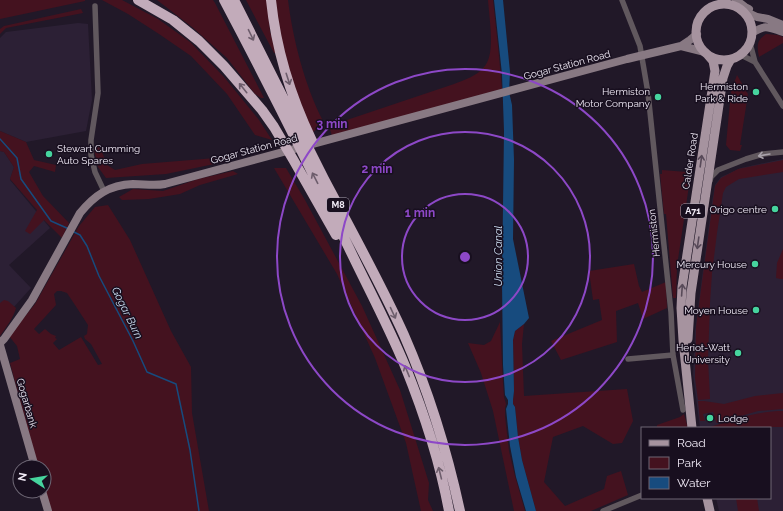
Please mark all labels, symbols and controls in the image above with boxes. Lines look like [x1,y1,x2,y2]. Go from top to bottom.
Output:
one-way arrow [248,29,255,41]
street label: Gogar Station Road [523,48,611,82]
one-way arrow [285,72,292,85]
place label: Hermiston Park & Ride [695,81,748,104]
one-way arrow [239,83,248,94]
place label: Hermiston Motor Company [576,86,651,109]
marker: Hermiston Park & Ride [751,87,761,97]
marker: Hermiston Motor Company [653,92,663,102]
text: 3 min [316,117,348,131]
street label: Gogar Station Road [210,132,298,166]
street label: Calder Road [680,132,700,190]
place label: Stewart Cumming Auto Spares [57,143,140,166]
marker: Stewart Cumming Auto Spares [44,149,54,159]
one-way arrow [758,151,771,159]
one-way arrow [697,155,705,168]
text: 2 min [361,162,393,176]
one-way arrow [310,173,318,185]
road number: M8 [327,198,349,212]
road number: A71 [681,204,705,218]
place label: Origo centre [709,204,767,215]
marker: Origo centre [770,204,780,214]
text: 1 min [405,206,435,220]
street label: Hermiston [646,208,662,257]
water label: Union Canal [492,225,505,287]
one-way arrow [694,236,702,249]
centre of rings [458,250,472,264]
place label: Mercury House [677,259,747,270]
marker: Mercury House [750,259,760,269]
one-way arrow [679,284,686,297]
water label: Gogar Burn [109,285,145,341]
place label: Moyen House [684,305,748,316]
marker: Moyen House [751,305,761,315]
one-way arrow [390,306,397,318]
place label: Heriot-Watt University [676,342,731,365]
marker: Heriot-Watt University [733,348,743,358]
one-way arrow [402,366,410,378]
street label: Gogarbank [15,377,40,430]
marker: Lodge [705,413,715,423]
place label: Lodge [718,413,748,424]
legend [641,427,771,499]
text: Road [677,436,706,450]
text: Park [677,456,702,470]
north arrow [12,459,52,499]
one-way arrow [436,467,443,480]
text: N [15,472,30,482]
text: Water [677,476,711,490]

